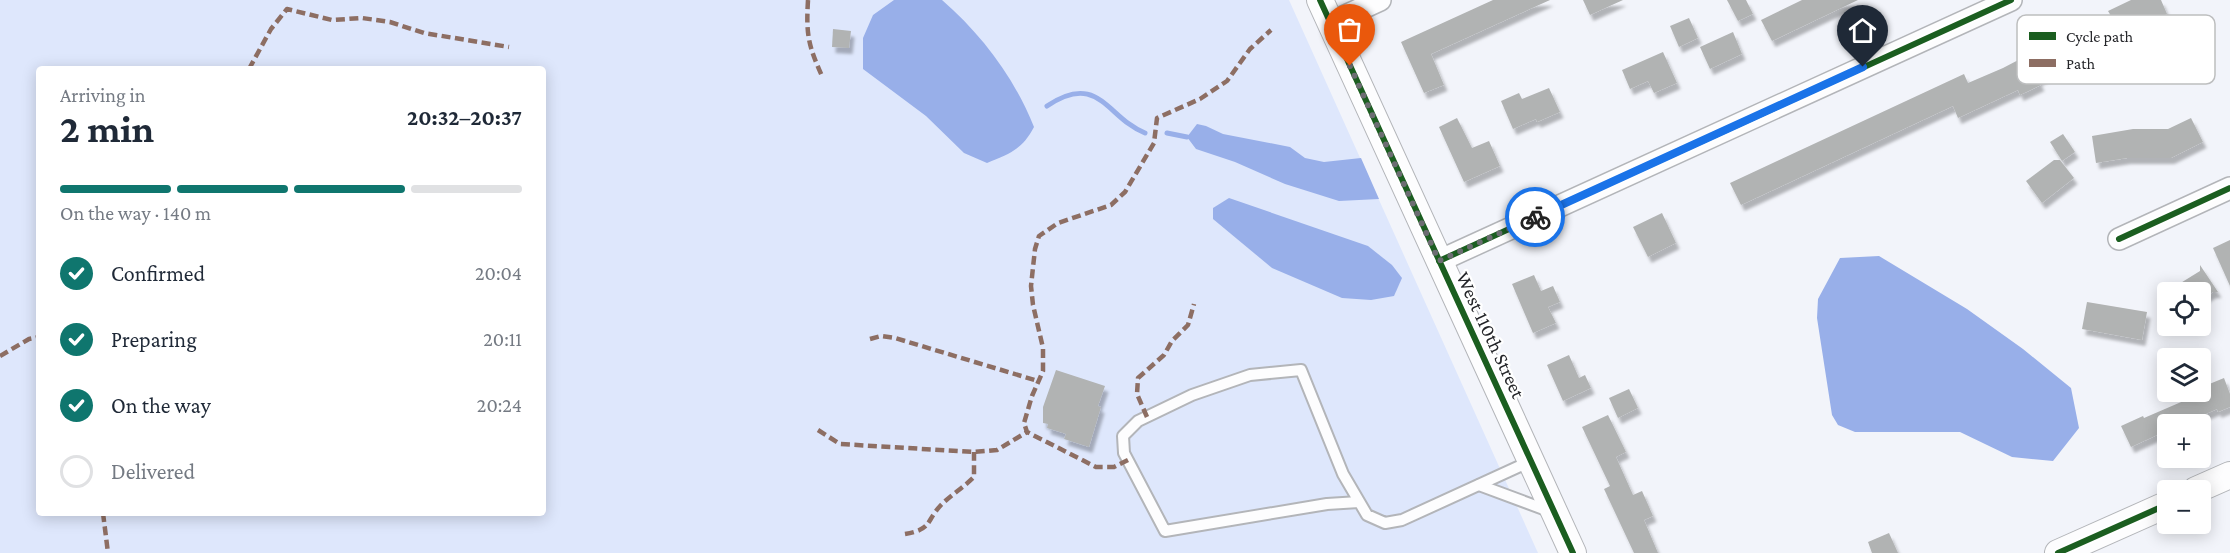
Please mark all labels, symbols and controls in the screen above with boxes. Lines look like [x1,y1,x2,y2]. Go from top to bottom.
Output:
pin [1324,4,1375,66]
pin [1837,5,1888,67]
icon: bag [1333,13,1366,46]
icon: home [1846,14,1879,47]
legend [2017,15,2215,84]
text: Cycle path [2066,28,2133,46]
text: Path [2066,55,2096,72]
text: Arriving in [60,84,145,106]
text: 20:32–20:37 [407,105,522,130]
text: 2 min [60,107,154,150]
courier [1505,187,1565,247]
icon: bike [1519,201,1552,234]
text: On the way · 140 m [60,202,211,224]
icon: check [60,257,93,290]
text: Confirmed [111,261,205,286]
text: 20:04 [475,262,522,284]
street label: West 110th Street [1452,268,1530,402]
map controls [2157,282,2211,534]
button: locate [2157,282,2211,336]
icon: check [60,323,93,356]
text: Preparing [111,327,197,352]
text: 20:11 [483,328,522,350]
button: layers [2157,348,2211,402]
icon: check [60,389,93,422]
text: On the way [111,393,211,418]
text: 20:24 [477,394,522,416]
button: + [2157,414,2211,468]
text: Delivered [111,459,195,484]
button: − [2157,480,2211,534]

